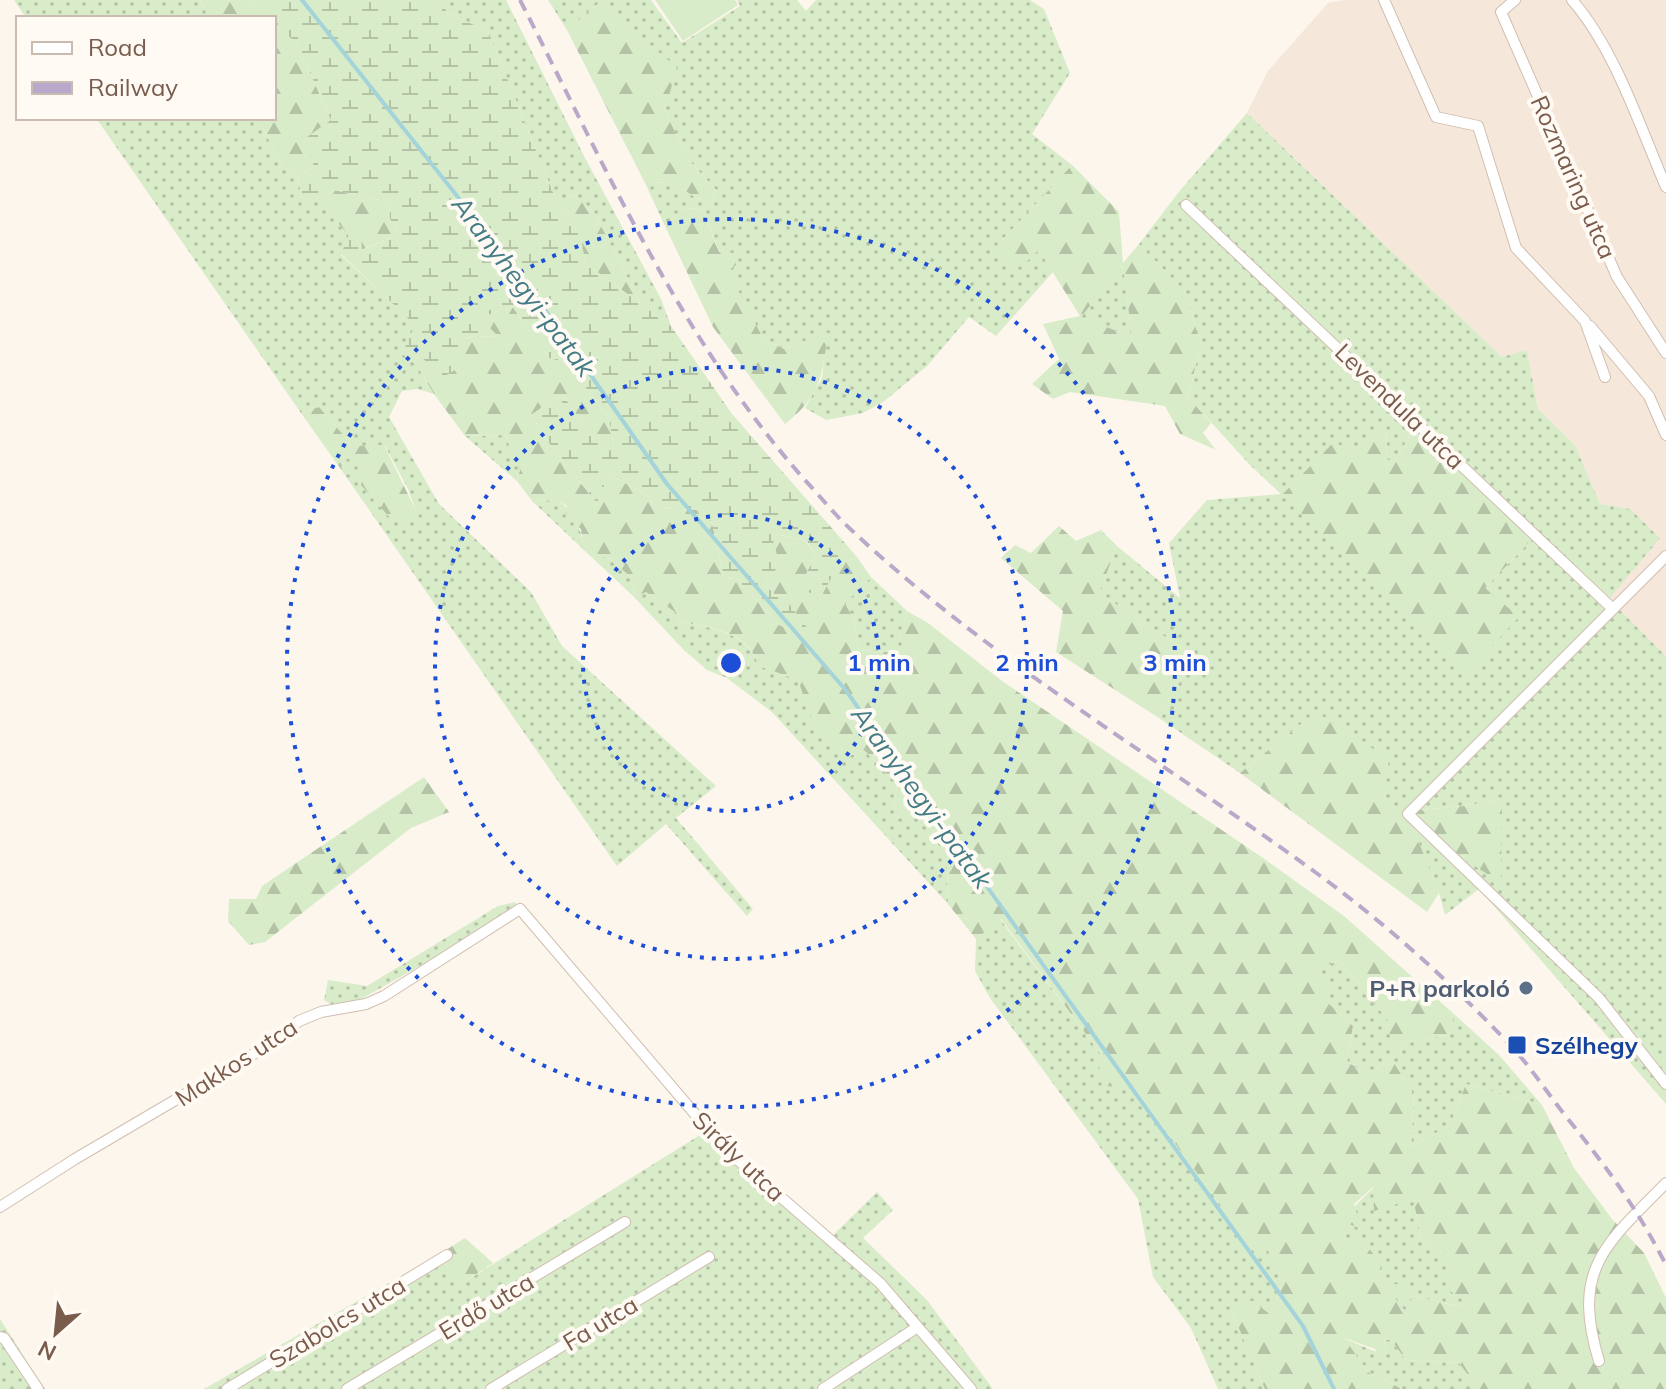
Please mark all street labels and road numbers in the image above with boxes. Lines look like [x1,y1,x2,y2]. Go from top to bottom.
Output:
street label: Rozmaring utca [1525,91,1623,263]
street label: Levendula utca [1329,337,1471,475]
street label: Makkos utca [169,1011,303,1113]
street label: Sirály utca [687,1105,791,1207]
street label: Erdő utca [433,1266,539,1346]
street label: Szabolcs utca [263,1270,411,1374]
street label: Fa utca [557,1289,643,1357]

